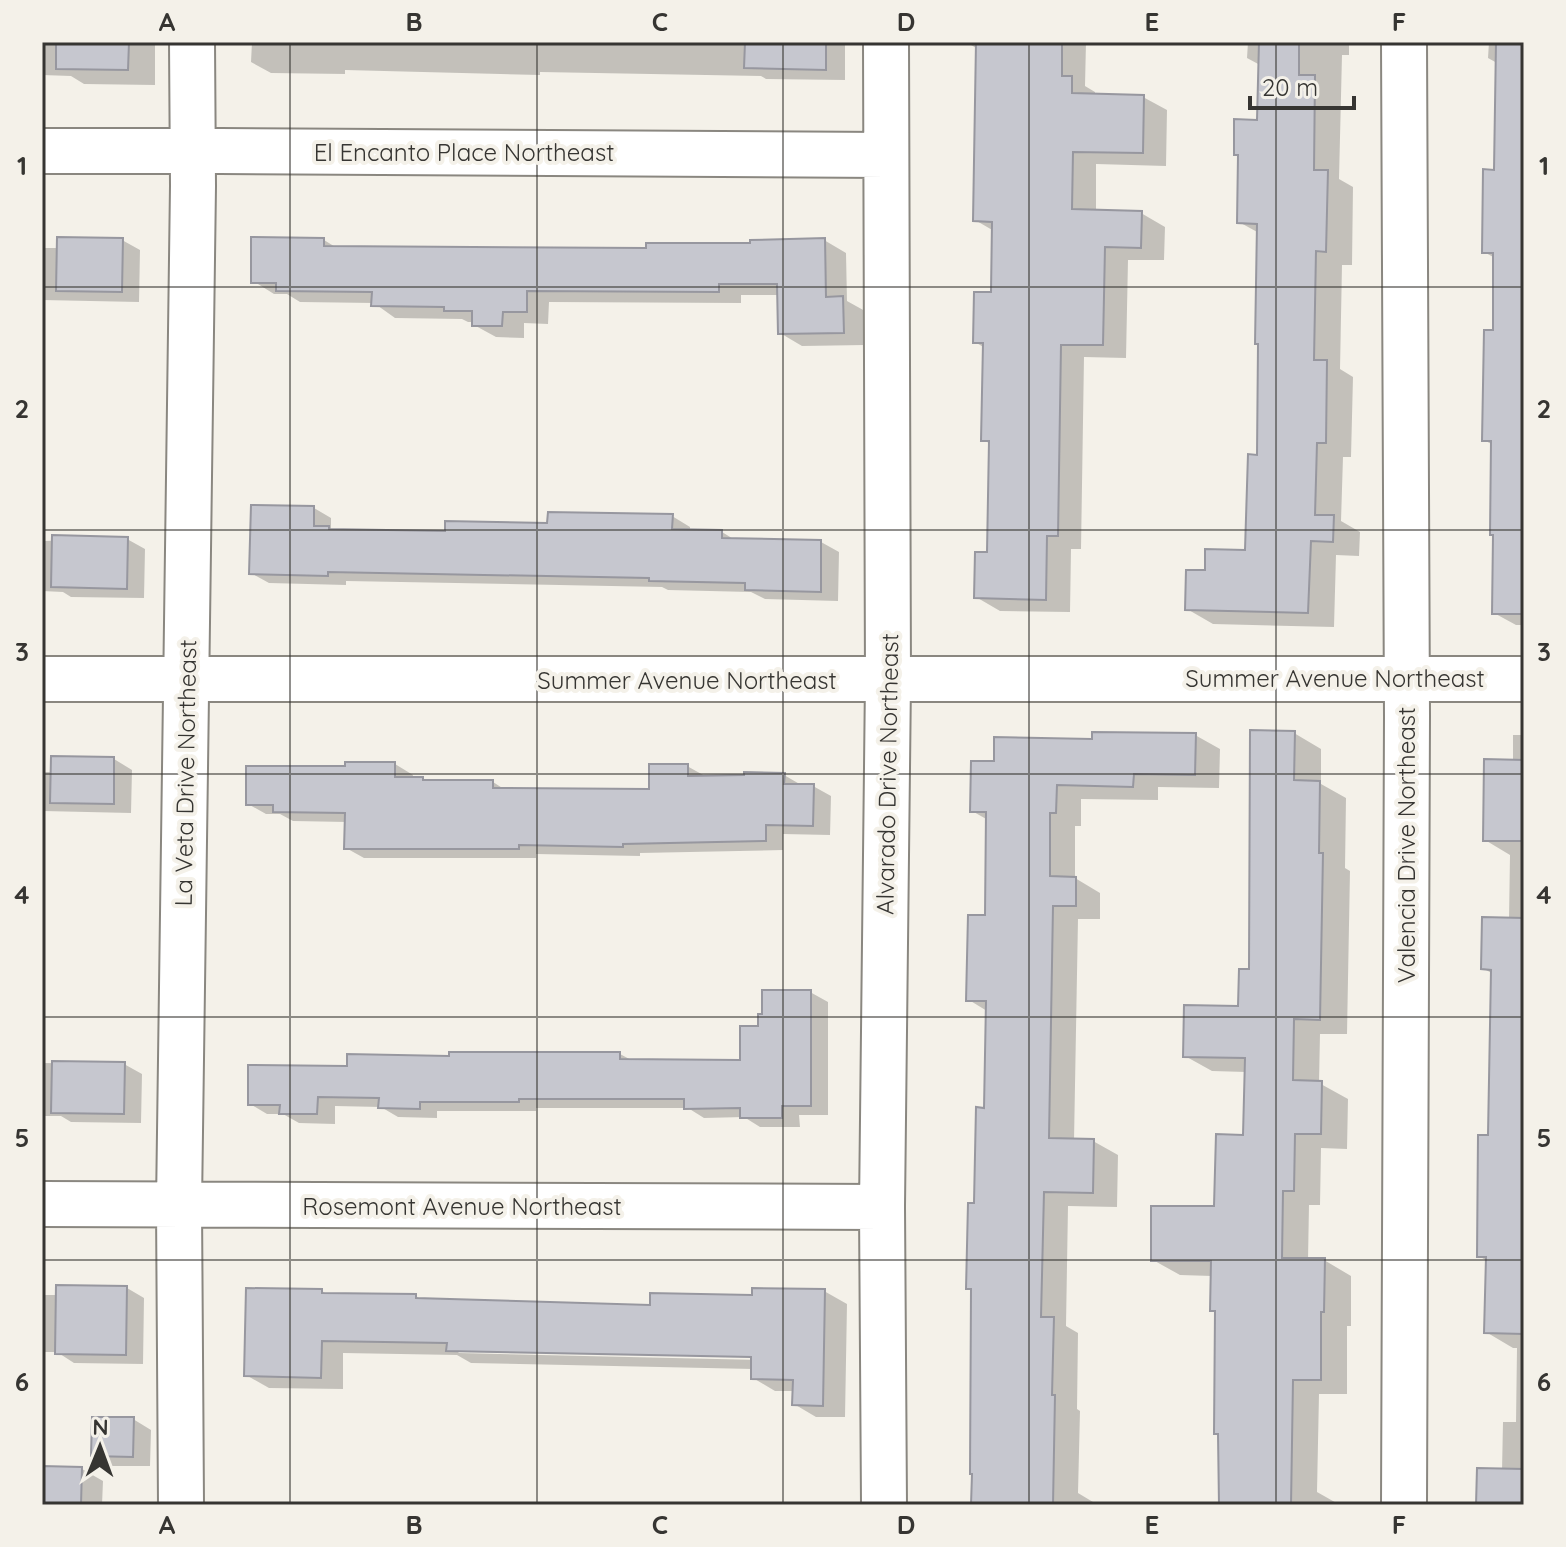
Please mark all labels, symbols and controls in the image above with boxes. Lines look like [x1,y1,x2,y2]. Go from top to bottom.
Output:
text: A [159,5,176,38]
text: B [405,5,423,38]
text: C [652,5,668,38]
text: D [897,5,915,38]
text: E [1145,5,1159,38]
text: F [1392,5,1406,38]
scale bar [1250,60,1354,110]
text: 20 m [1262,72,1318,102]
street label: El Encanto Place Northeast [314,137,614,167]
text: 1 [17,149,27,182]
text: 1 [1539,149,1549,182]
text: 2 [15,392,29,425]
text: 2 [1537,392,1551,425]
street label: Alvarado Drive Northeast [870,633,904,915]
text: 3 [15,635,29,668]
text: 3 [1537,635,1551,668]
street label: La Veta Drive Northeast [168,639,202,907]
street label: Summer Avenue Northeast [1185,663,1485,693]
street label: Summer Avenue Northeast [537,665,837,695]
street label: Valencia Drive Northeast [1391,707,1421,983]
text: 4 [14,878,30,911]
text: 4 [1536,878,1552,911]
text: 5 [15,1121,29,1154]
text: 5 [1537,1121,1551,1154]
street label: Rosemont Avenue Northeast [302,1191,622,1221]
text: 6 [15,1365,29,1398]
text: 6 [1537,1365,1551,1398]
north arrow [60,1407,140,1487]
text: N [92,1413,109,1441]
text: A [159,1508,176,1541]
text: B [405,1508,423,1541]
text: C [652,1508,668,1541]
text: D [897,1508,915,1541]
text: E [1145,1508,1159,1541]
text: F [1392,1508,1406,1541]

